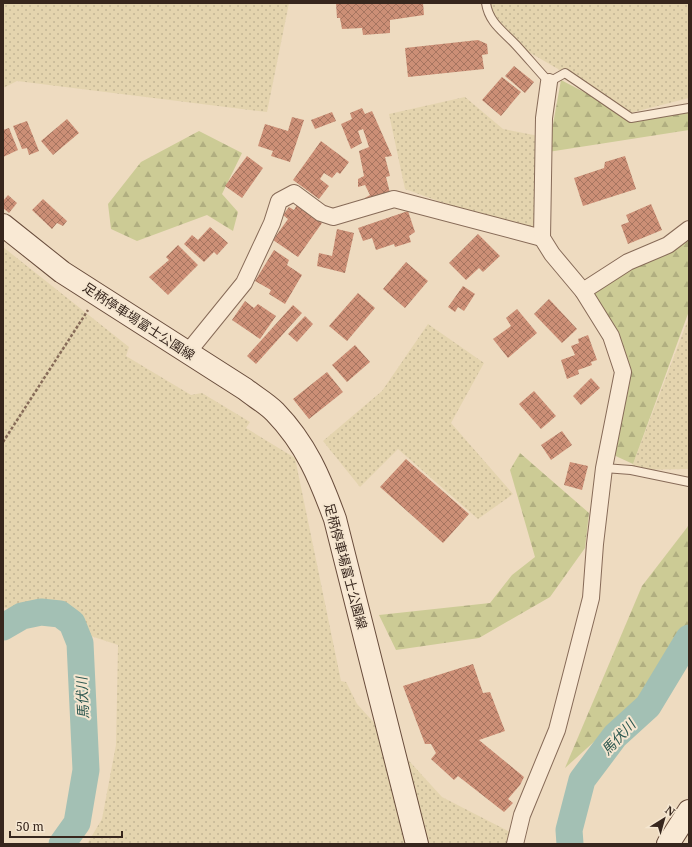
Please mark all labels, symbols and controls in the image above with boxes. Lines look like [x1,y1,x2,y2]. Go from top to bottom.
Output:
street label: 足柄停車場富士公園線 [80,278,198,364]
street label: 足柄停車場富士公園線 [320,501,372,631]
water label: 馬伏川 [71,675,93,719]
water label: 馬伏川 [597,714,641,759]
north arrow [644,799,684,839]
text: N [662,802,679,819]
scale bar [10,813,122,839]
text: 50 m [16,818,44,835]

